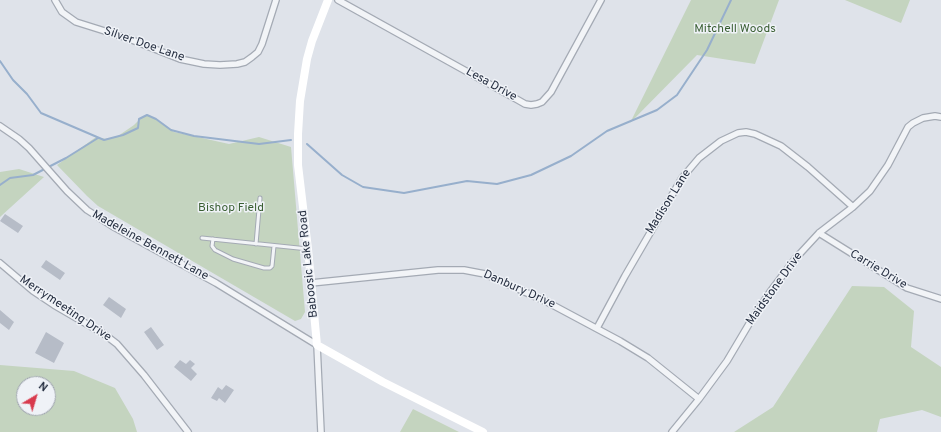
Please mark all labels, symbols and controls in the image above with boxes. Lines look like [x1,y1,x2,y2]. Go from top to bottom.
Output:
park label: Mitchell Woods [694,23,776,37]
street label: Silver Doe Lane [102,24,186,66]
street label: Lesa Drive [463,65,519,105]
street label: Madison Lane [643,167,695,237]
park label: Bishop Field [198,202,264,216]
street label: Madeleine Bennett Lane [89,208,211,284]
street label: Baboosic Lake Road [296,209,322,319]
street label: Carrie Drive [847,247,909,293]
street label: Maidstone Drive [744,250,806,328]
street label: Danbury Drive [481,268,557,312]
street label: Merrymeeting Drive [16,273,114,345]
north arrow [16,376,56,416]
text: N [35,379,50,395]

